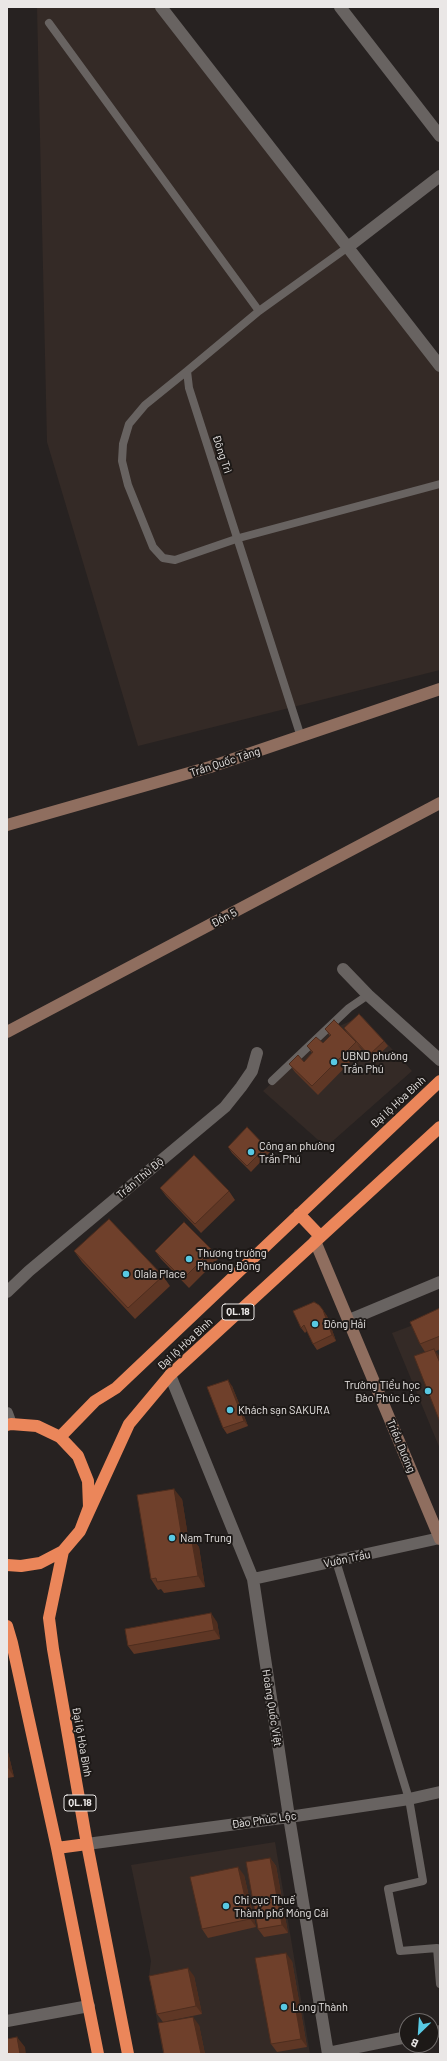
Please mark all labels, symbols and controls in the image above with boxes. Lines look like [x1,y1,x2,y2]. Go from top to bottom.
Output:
street label: Đông Trì [210,433,234,475]
street label: Trần Quốc Tảng [188,744,262,780]
street label: Đồn 5 [209,906,239,930]
place label: UBND phường Trần Phú [342,1049,408,1075]
marker: UBND phường Trần Phú [329,1057,339,1067]
street label: Đại lộ Hòa Bình [368,1073,428,1131]
place label: Công an phường Trần Phú [259,1139,335,1165]
marker: Công an phường Trần Phú [246,1147,256,1157]
street label: Trần Thủ Độ [114,1155,166,1201]
place label: Thương trường Phương Đông [197,1246,267,1272]
marker: Thương trường Phương Đông [184,1254,194,1264]
place label: Olala Place [134,1267,186,1281]
marker: Olala Place [121,1269,131,1279]
road number: QL.18 [222,1304,254,1320]
street label: Đại lộ Hòa Bình [155,1315,215,1373]
place label: Đông Hải [323,1317,366,1331]
marker: Đông Hải [310,1319,320,1329]
place label: Trường Tiểu học Đào Phúc Lộc [344,1378,420,1404]
marker: Trường Tiểu học Đào Phúc Lộc [423,1386,433,1396]
place label: Khách sạn SAKURA [238,1403,330,1417]
marker: Khách sạn SAKURA [225,1405,235,1415]
street label: Triều Dương [384,1417,418,1475]
place label: Nam Trung [180,1531,232,1545]
marker: Nam Trung [167,1533,177,1543]
street label: Vườn Trầu [322,1548,372,1570]
street label: Hoàng Quốc Việt [259,1668,285,1748]
street label: Đại lộ Hòa Bình [69,1706,95,1778]
road number: QL.18 [64,1795,96,1811]
street label: Đào Phúc Lộc [231,1809,297,1831]
place label: Chi cục Thuế Thành phố Móng Cái [234,1893,329,1919]
marker: Chi cục Thuế Thành phố Móng Cái [221,1901,231,1911]
place label: Long Thành [292,2000,348,2014]
marker: Long Thành [279,2002,289,2012]
north arrow [399,2013,439,2053]
text: B [408,2036,420,2051]

